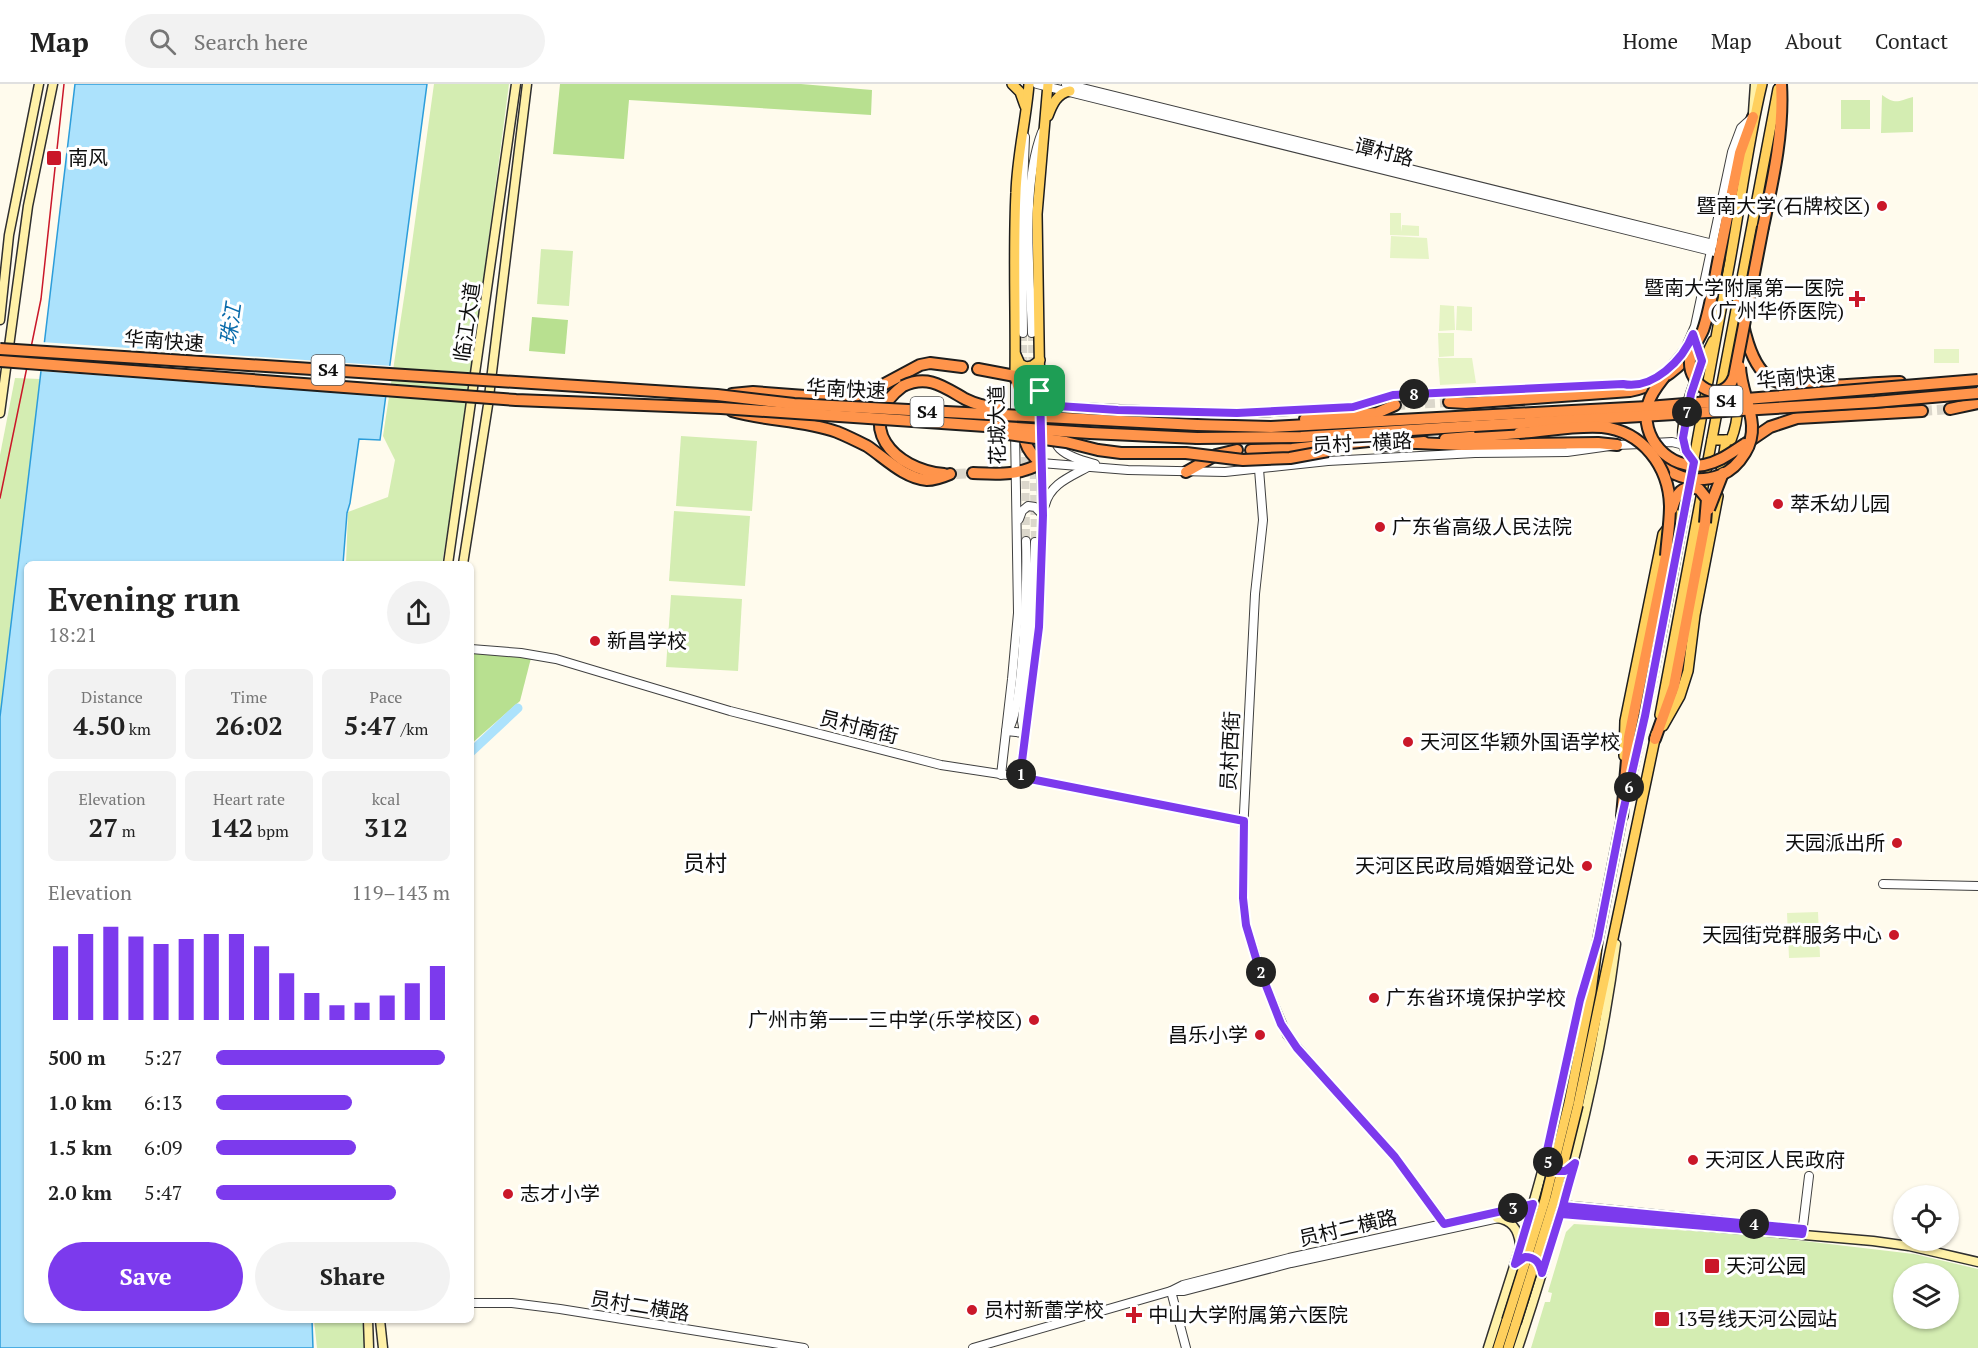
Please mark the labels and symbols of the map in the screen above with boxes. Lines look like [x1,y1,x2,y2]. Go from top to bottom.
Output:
street label: 谭村路 [1352,131,1416,172]
place label: 南风 [68,144,108,171]
marker: 南风 [45,149,63,167]
place label: 暨南大学(石牌校区) [1696,192,1870,219]
marker: 暨南大学(石牌校区) [1875,199,1889,213]
place label: 暨南大学附属第一医院 (广州华侨医院) [1644,274,1844,324]
street label: 临江大道 [448,280,485,363]
marker: 暨南大学附属第一医院 (广州华侨医院) [1848,290,1866,308]
water label: 珠江 [213,299,247,347]
street label: 华南快速 [123,324,205,357]
road number: S4 [312,355,344,385]
street label: 华南快速 [1755,360,1837,393]
pin [1014,365,1065,416]
street label: 华南快速 [805,373,887,404]
pin: 8 [1399,379,1429,409]
street label: 花城大道 [982,385,1011,465]
road number: S4 [1710,386,1742,416]
road number: S4 [910,397,944,427]
pin: 7 [1672,397,1702,427]
street label: 员村一横路 [1311,426,1413,459]
place label: 萃禾幼儿园 [1790,490,1890,517]
marker: 萃禾幼儿园 [1771,497,1785,511]
place label: 广东省高级人民法院 [1392,513,1572,540]
marker: 广东省高级人民法院 [1373,520,1387,534]
place label: 新昌学校 [607,627,687,654]
marker: 新昌学校 [588,634,602,648]
street label: 员村南街 [817,704,901,749]
street label: 员村西街 [1214,710,1245,792]
place label: 天河区华颖外国语学校 [1420,728,1620,755]
marker: 天河区华颖外国语学校 [1401,735,1415,749]
pin: 1 [1006,759,1036,789]
pin: 6 [1614,772,1644,802]
place label: 天园派出所 [1785,829,1885,856]
marker: 天园派出所 [1890,836,1904,850]
district label: 员村 [683,848,727,877]
place label: 天河区民政局婚姻登记处 [1355,852,1575,879]
marker: 天河区民政局婚姻登记处 [1580,859,1594,873]
place label: 天园街党群服务中心 [1702,921,1882,948]
marker: 天园街党群服务中心 [1887,928,1901,942]
pin: 2 [1246,957,1276,987]
place label: 广东省环境保护学校 [1386,984,1566,1011]
marker: 广东省环境保护学校 [1367,991,1381,1005]
place label: 广州市第一一三中学(乐学校区) [748,1006,1022,1033]
marker: 广州市第一一三中学(乐学校区) [1027,1013,1041,1027]
place label: 昌乐小学 [1168,1021,1248,1048]
marker: 昌乐小学 [1253,1028,1267,1042]
place label: 天河区人民政府 [1705,1146,1845,1173]
pin: 5 [1533,1147,1563,1177]
marker: 天河区人民政府 [1686,1153,1700,1167]
place label: 志才小学 [520,1180,600,1207]
marker: 志才小学 [501,1187,515,1201]
pin: 3 [1498,1193,1528,1223]
street label: 员村二横路 [1296,1203,1400,1252]
pin: 4 [1739,1209,1769,1239]
place label: 天河公园 [1726,1252,1806,1279]
marker: 天河公园 [1703,1257,1721,1275]
street label: 员村二横路 [589,1284,692,1327]
place label: 员村新蕾学校 [984,1296,1104,1323]
place label: 中山大学附属第六医院 [1148,1301,1348,1328]
marker: 员村新蕾学校 [965,1303,979,1317]
place label: 13号线天河公园站 [1676,1305,1837,1332]
marker: 中山大学附属第六医院 [1125,1306,1143,1324]
marker: 13号线天河公园站 [1653,1310,1671,1328]

